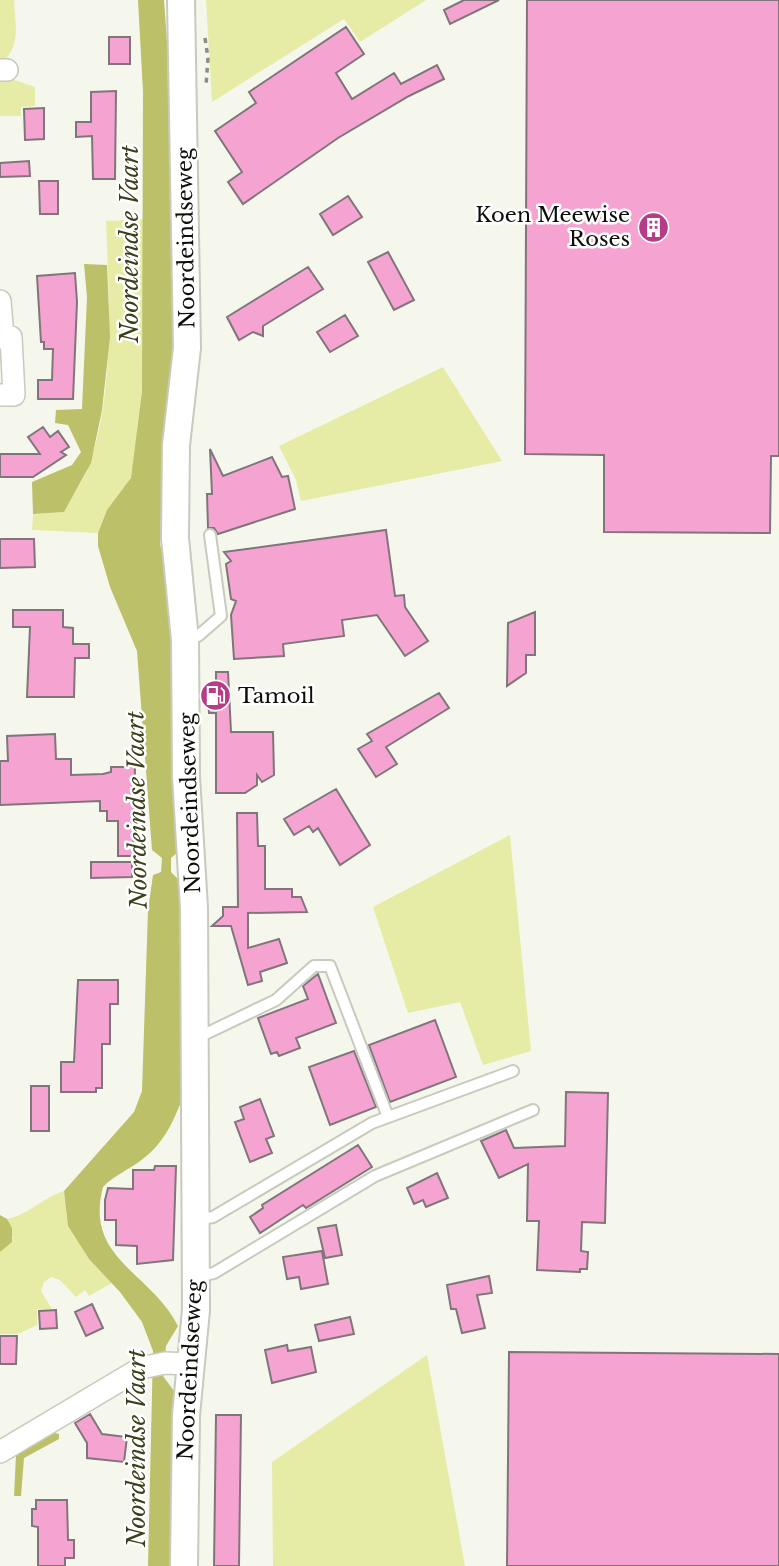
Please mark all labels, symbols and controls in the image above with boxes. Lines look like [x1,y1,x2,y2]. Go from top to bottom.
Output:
water label: Noordeindse Vaart [116,144,144,344]
street label: Noordeindseweg [171,147,201,329]
place label: Koen Meewise Roses [475,202,630,252]
building icon: Koen Meewise Roses [636,210,670,244]
fuel station icon: Tamoil [198,679,232,713]
place label: Tamoil [238,683,315,709]
water label: Noordeindse Vaart [121,710,153,910]
street label: Noordeindseweg [174,712,206,894]
street label: Noordeindseweg [172,1279,208,1461]
water label: Noordeindse Vaart [123,1348,151,1548]

